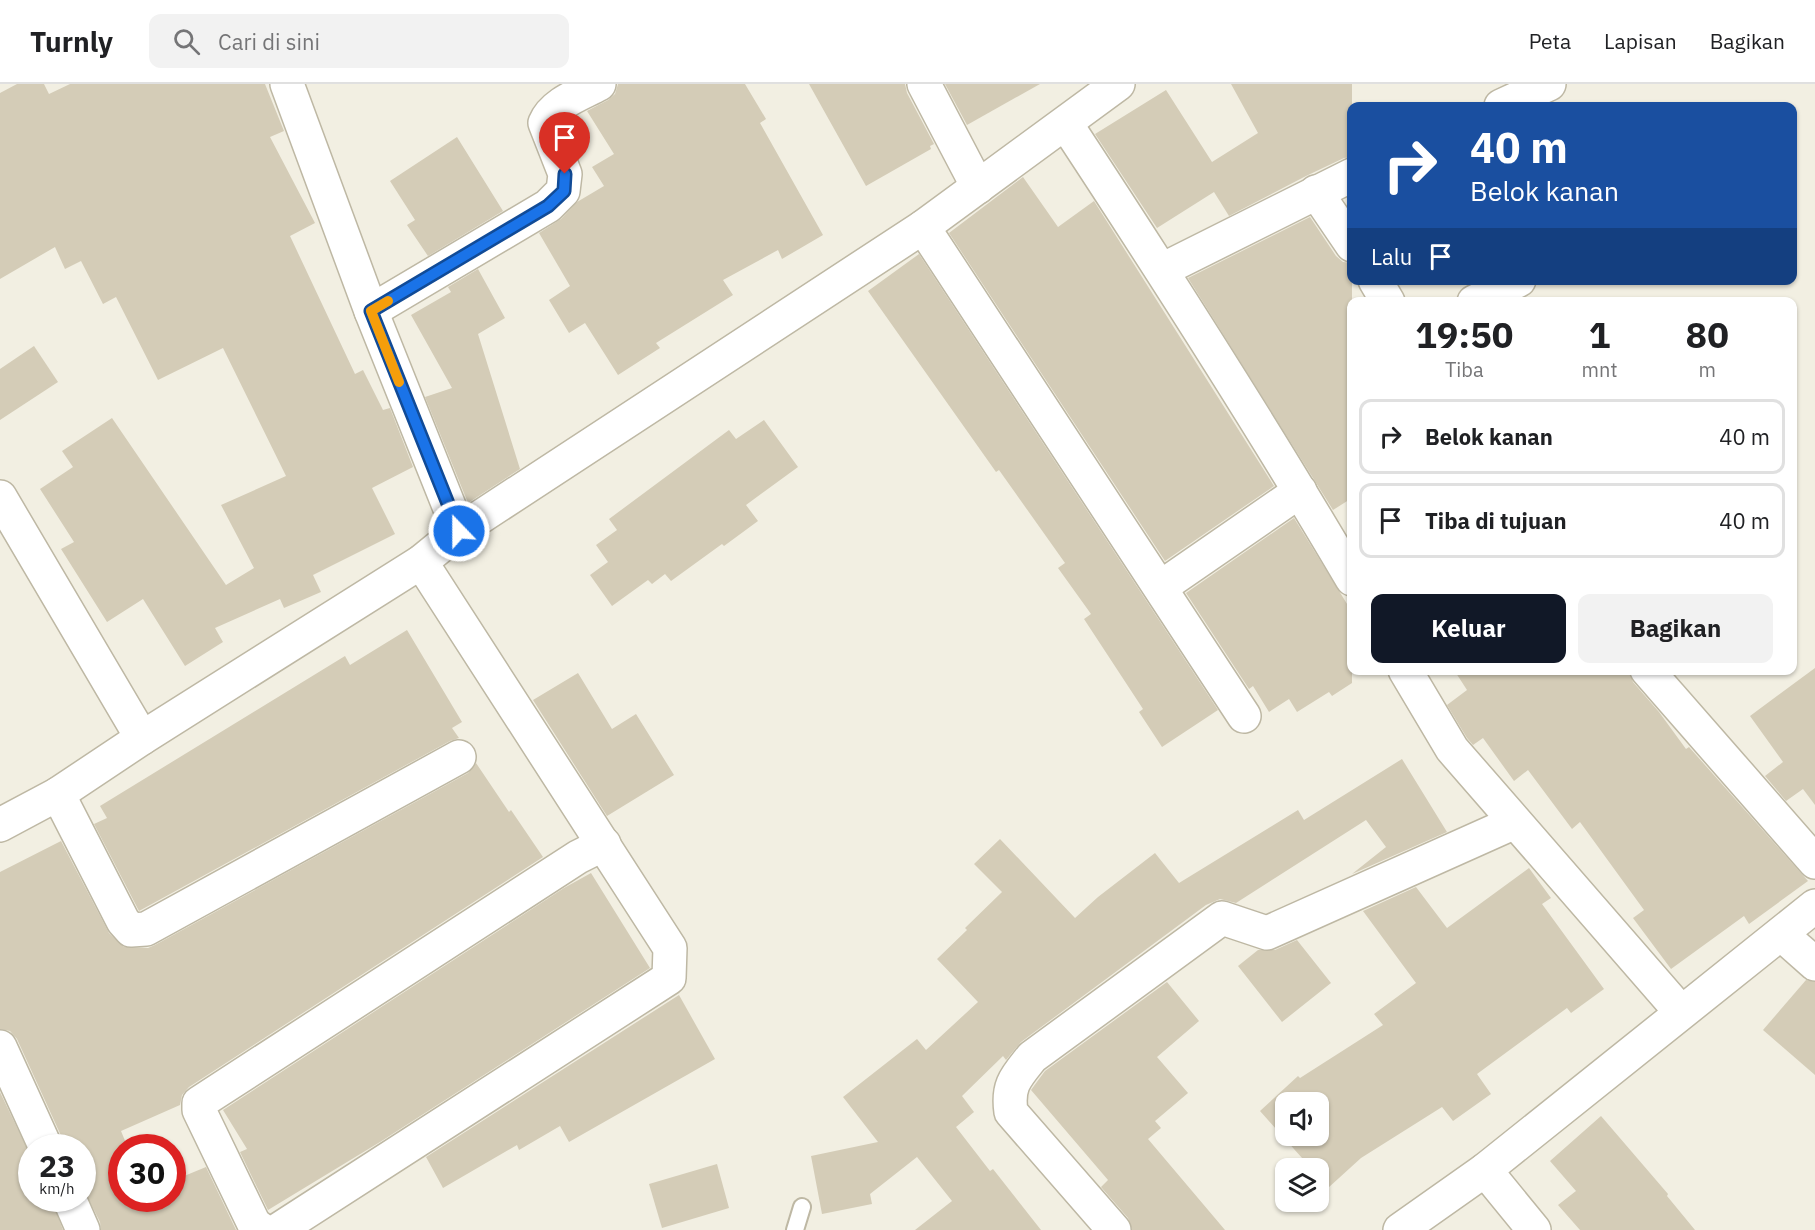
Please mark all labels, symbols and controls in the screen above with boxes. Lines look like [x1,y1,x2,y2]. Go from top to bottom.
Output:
search box [149,14,569,68]
text: Turnly [30,23,113,60]
icon: search [170,25,203,58]
text: Cari di sini [218,27,320,56]
text: Peta [1529,27,1571,55]
text: Lapisan [1604,27,1677,55]
text: Bagikan [1710,27,1785,55]
pin [539,112,590,174]
text: 40 m [1470,120,1568,175]
icon: arrive [548,121,581,154]
icon: right [1371,126,1449,204]
text: Belok kanan [1470,173,1619,208]
icon: arrive [1424,240,1457,273]
text: Lalu [1371,242,1412,271]
text: 19:50 [1415,311,1513,358]
text: 1 [1589,311,1610,358]
text: 80 [1686,311,1729,358]
text: Tiba [1445,356,1484,383]
text: mnt [1582,356,1617,383]
text: m [1698,356,1716,383]
icon: right [1374,420,1407,453]
text: Belok kanan [1425,422,1553,451]
text: 40 m [1719,422,1770,451]
position arrow [427,499,491,563]
icon: arrive [1374,504,1407,537]
text: Tiba di tujuan [1425,506,1567,535]
text: 40 m [1719,506,1770,535]
button: Keluar [1371,594,1566,663]
button: Bagikan [1578,594,1773,663]
map controls [1275,1092,1329,1212]
button: sound [1275,1092,1329,1146]
speed limit sign: 30 [108,1134,186,1212]
text: 23 [39,1146,75,1185]
button: layers [1275,1158,1329,1212]
text: km/h [39,1179,75,1198]

